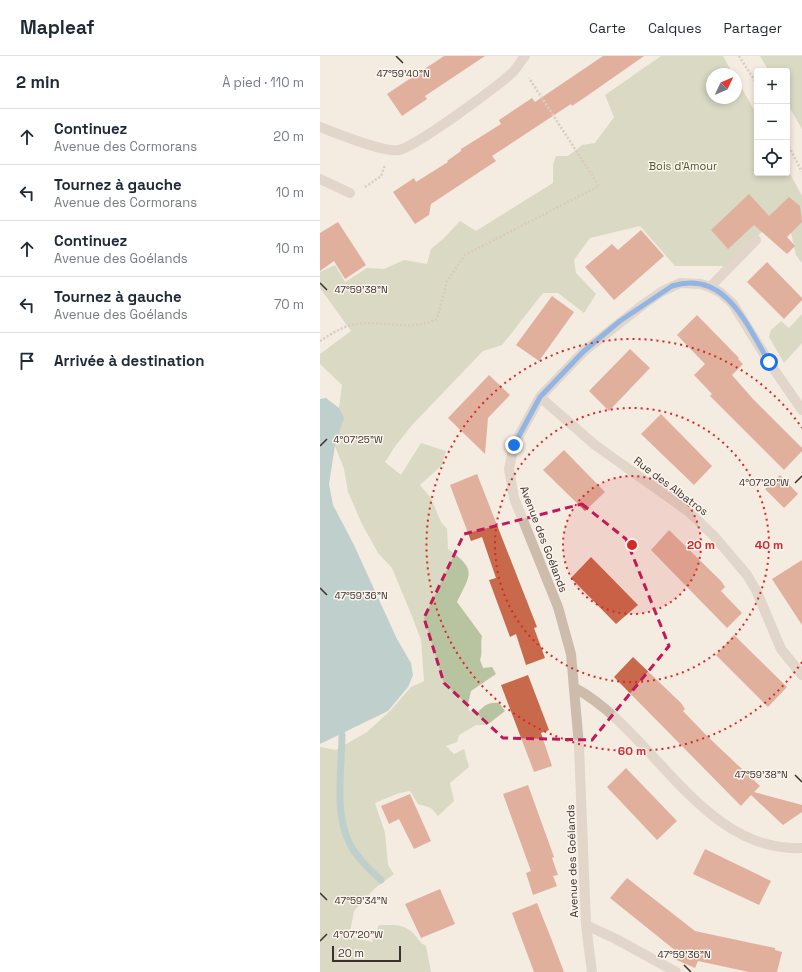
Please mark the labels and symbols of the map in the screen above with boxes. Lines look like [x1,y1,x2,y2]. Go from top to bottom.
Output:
text: 47°59'40"N [376,67,430,80]
north arrow [706,68,742,104]
park label: Bois d'Amour [649,159,717,173]
text: 47°59'38"N [334,283,388,296]
route start [760,353,778,371]
text: 4°07'25"W [333,433,383,446]
route end [505,436,523,454]
street label: Rue des Albatros [631,454,711,519]
text: 4°07'20"W [739,476,789,489]
street label: Avenue des Goélands [517,484,571,594]
text: 20 m [687,537,715,553]
text: 40 m [755,537,783,553]
centre of rings [625,538,639,552]
text: 47°59'36"N [334,589,388,602]
text: 60 m [618,743,646,759]
text: 47°59'38"N [734,768,788,781]
street label: Avenue des Goélands [563,804,581,918]
text: 47°59'34"N [335,894,387,907]
text: 4°07'20"W [333,928,383,941]
scale bar [332,944,401,963]
text: 47°59'36"N [657,948,711,961]

